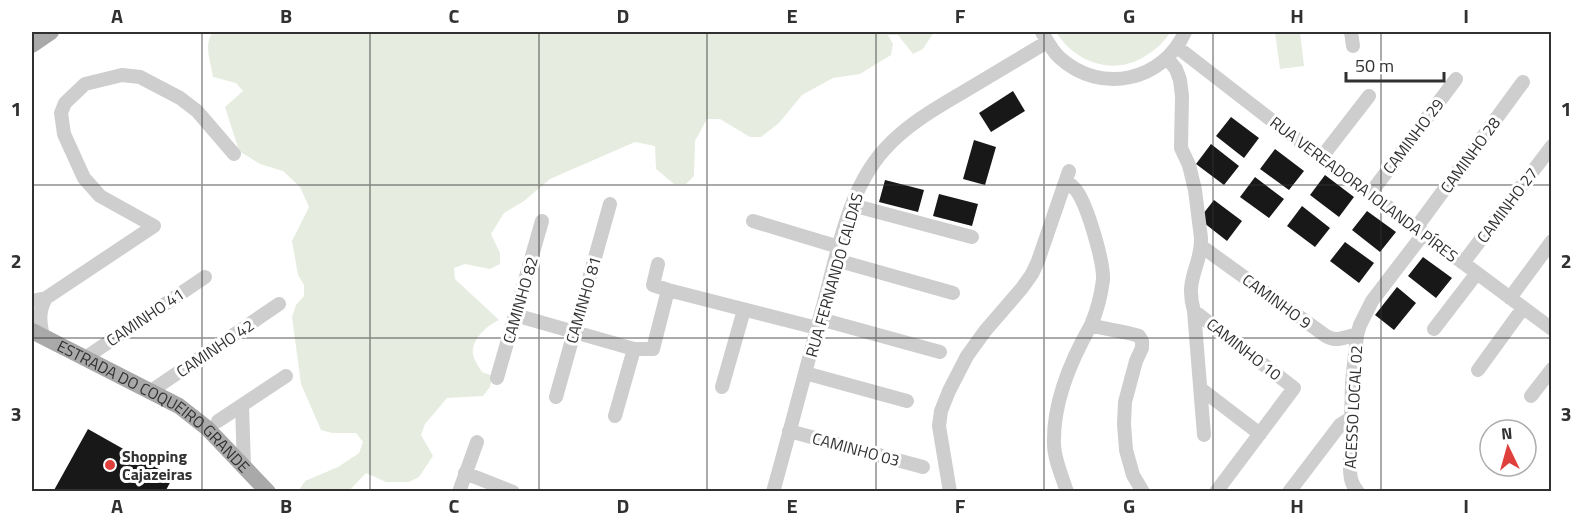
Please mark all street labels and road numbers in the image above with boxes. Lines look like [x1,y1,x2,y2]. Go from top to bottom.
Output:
street label: CAMINHO 29 [1377,93,1449,179]
street label: RUA VEREADORA IOLANDA PÍRES [1265,110,1463,268]
street label: CAMINHO 28 [1434,112,1506,198]
street label: CAMINHO 27 [1471,162,1543,248]
street label: RUA FERNANDO CALDAS [799,190,869,360]
street label: CAMINHO 82 [496,254,544,346]
street label: CAMINHO 81 [559,254,607,346]
street label: CAMINHO 9 [1237,268,1317,334]
street label: CAMINHO 41 [101,282,189,352]
street label: CAMINHO 10 [1201,312,1287,386]
street label: CAMINHO 42 [171,313,259,383]
street label: ESTRADA DO COQUEIRO GRANDE [53,334,256,478]
street label: ACESSO LOCAL 02 [1338,345,1368,469]
street label: CAMINHO 03 [810,426,902,472]

